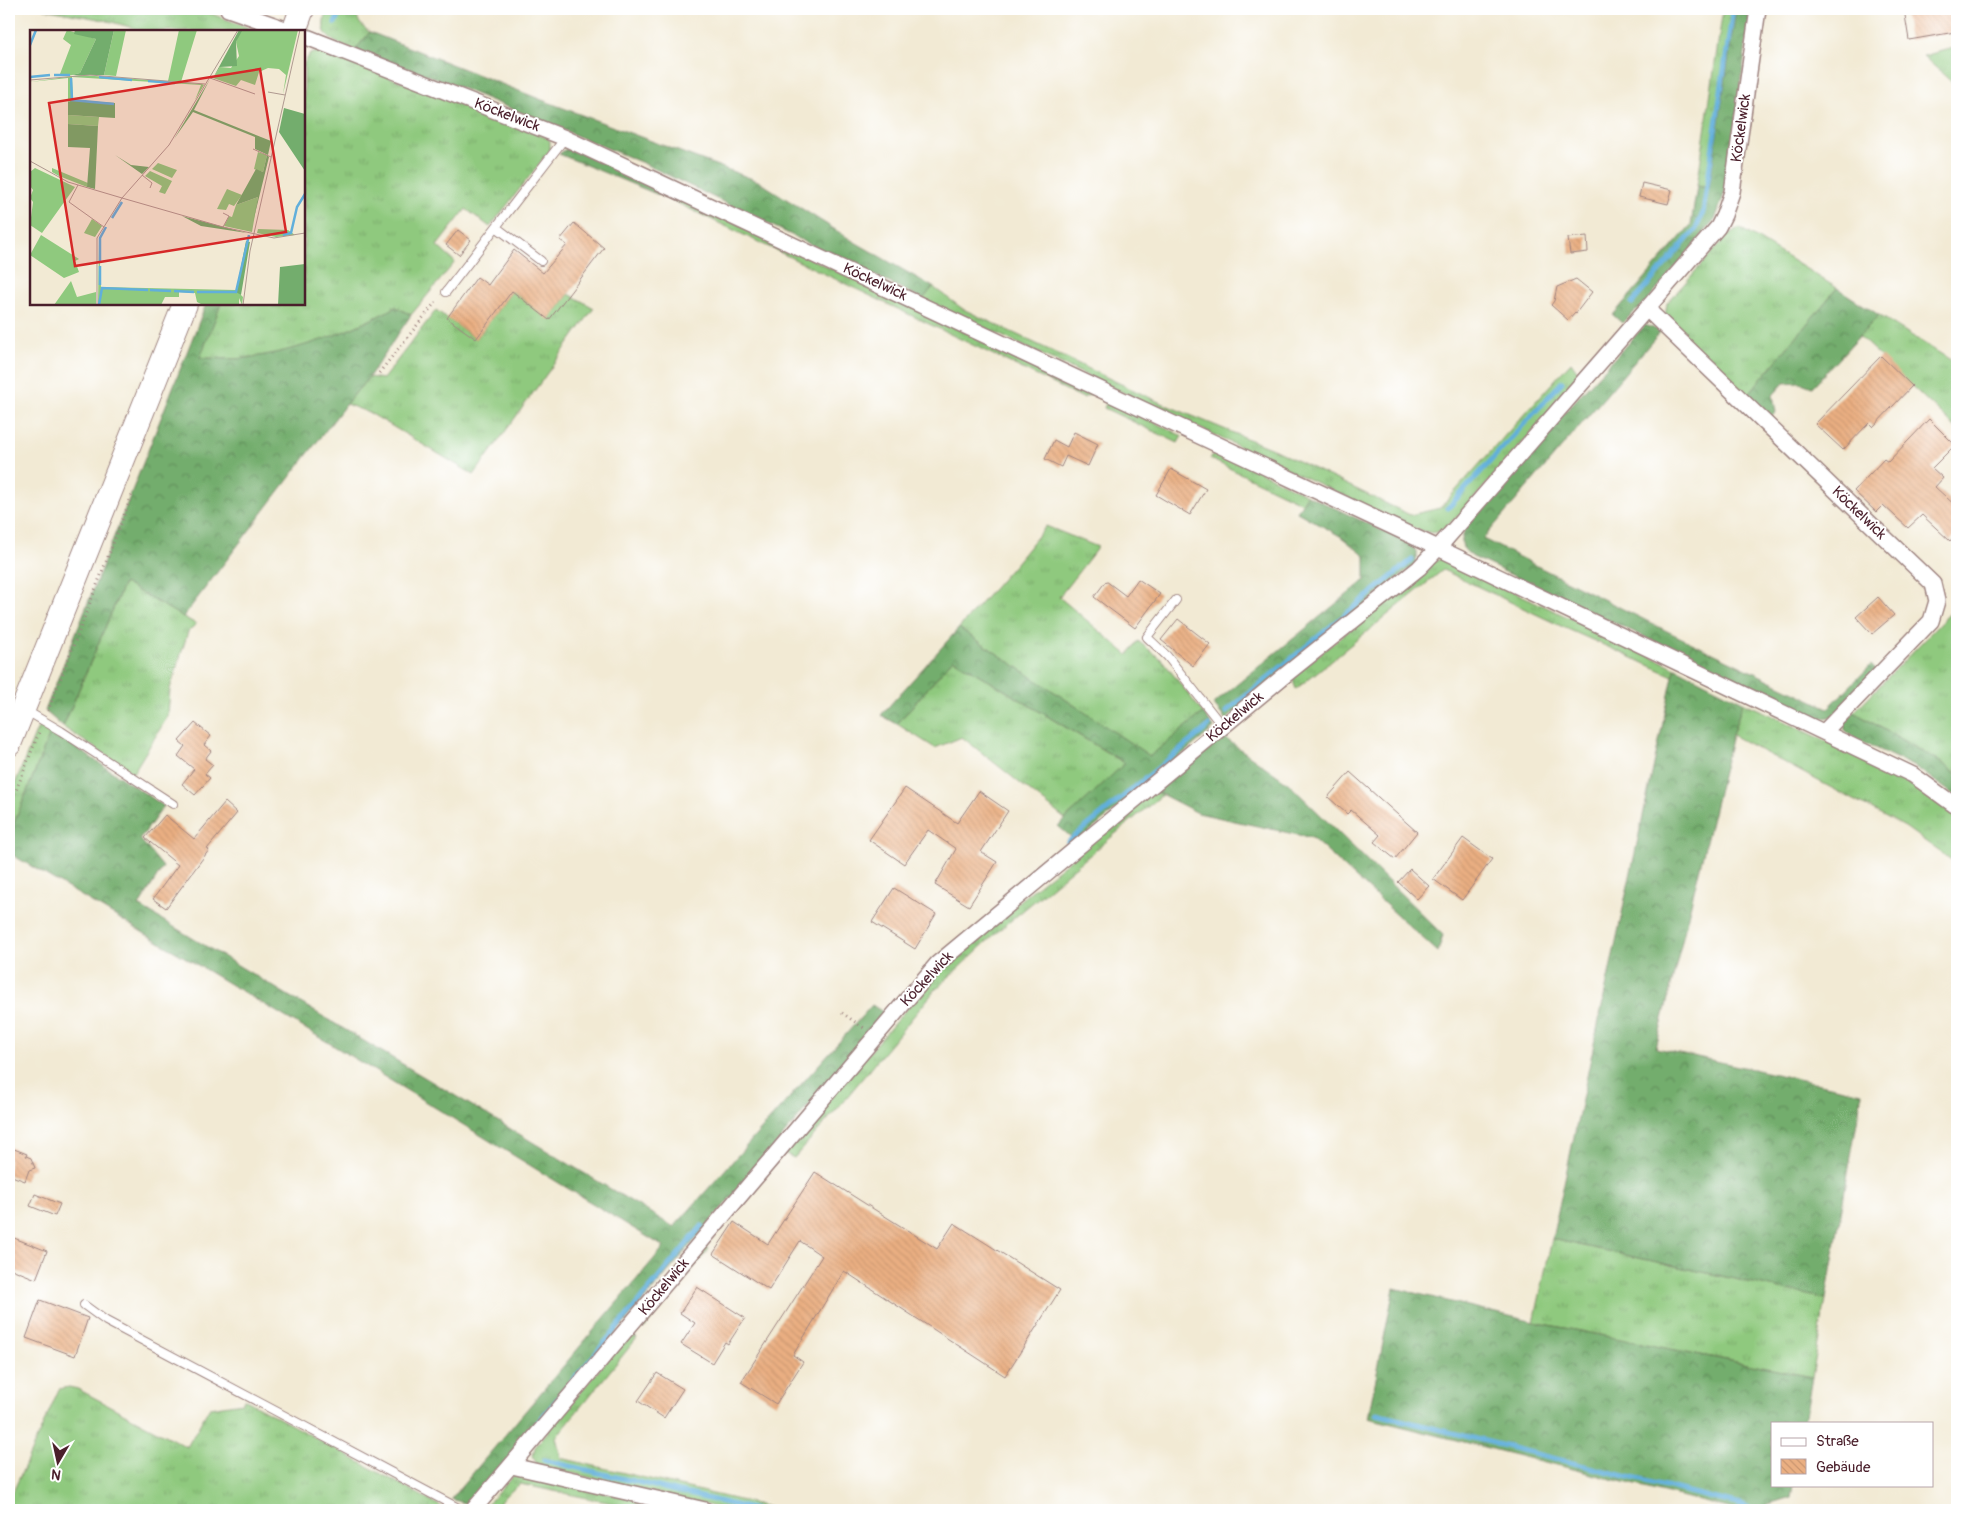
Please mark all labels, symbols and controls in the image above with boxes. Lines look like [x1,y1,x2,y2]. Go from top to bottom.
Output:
inset map [30,30,305,305]
street label: Köckelwick [1727,92,1755,163]
street label: Köckelwick [471,94,543,136]
street label: Köckelwick [840,259,911,305]
street label: Köckelwick [1828,482,1891,544]
street label: Köckelwick [1203,687,1268,746]
street label: Köckelwick [897,947,958,1011]
street label: Köckelwick [635,1254,694,1319]
legend [1771,1422,1934,1486]
text: Straße [1816,1432,1859,1451]
north arrow [32,1436,82,1486]
text: Gebäude [1816,1458,1871,1477]
text: N [50,1465,62,1483]

